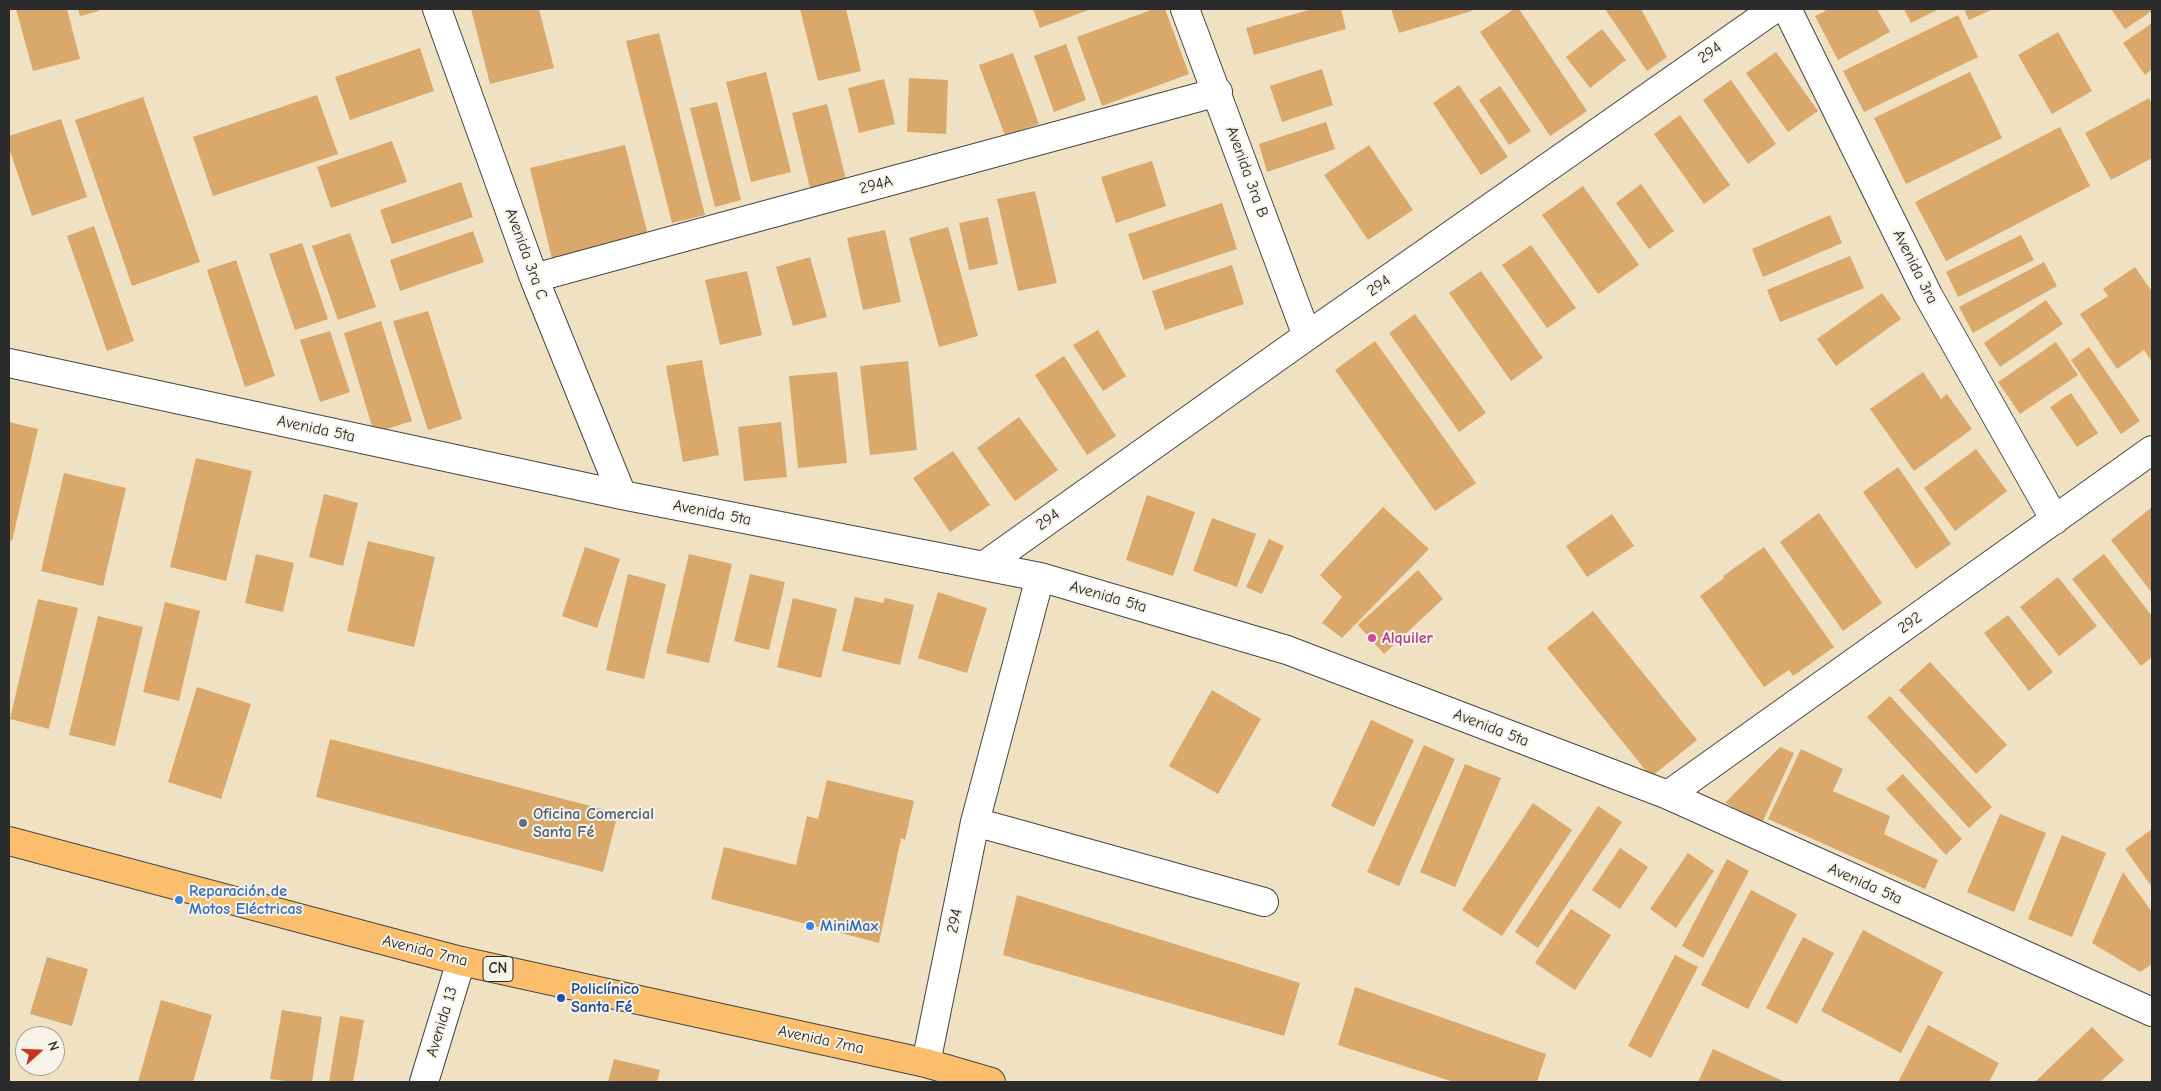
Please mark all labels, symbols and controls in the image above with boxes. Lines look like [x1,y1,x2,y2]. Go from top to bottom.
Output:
street label: 294 [1694,38,1726,68]
street label: Avenida 3ra B [1222,124,1272,220]
street label: 294A [857,171,895,199]
street label: Avenida 3ra C [501,206,551,302]
street label: Avenida 3ra [1888,227,1942,307]
street label: 294 [1363,271,1395,301]
street label: Avenida 5ta [275,411,357,447]
street label: Avenida 5ta [671,496,753,530]
street label: 294 [1032,505,1064,535]
street label: Avenida 5ta [1067,577,1149,617]
street label: 292 [1894,608,1926,638]
place label: Alquiler [1382,628,1433,648]
marker: Alquiler [1366,632,1378,644]
street label: Avenida 5ta [1451,705,1531,751]
place label: Oficina Comercial Santa Fé [533,804,654,842]
marker: Oficina Comercial Santa Fé [517,817,529,829]
street label: Avenida 5ta [1825,859,1905,909]
place label: Reparación de Motos Eléctricas [189,881,302,919]
marker: Reparación de Motos Eléctricas [173,894,185,906]
street label: 294 [943,907,967,935]
place label: MiniMax [820,916,878,936]
marker: MiniMax [804,920,816,932]
street label: Avenida 7ma [380,931,470,971]
road number: CN [483,956,513,982]
place label: Policlínico Santa Fé [571,979,639,1017]
street label: Avenida 13 [422,984,462,1060]
marker: Policlínico Santa Fé [555,992,567,1004]
street label: Avenida 7ma [776,1022,866,1058]
north arrow [15,1026,65,1076]
text: N [44,1039,63,1053]

